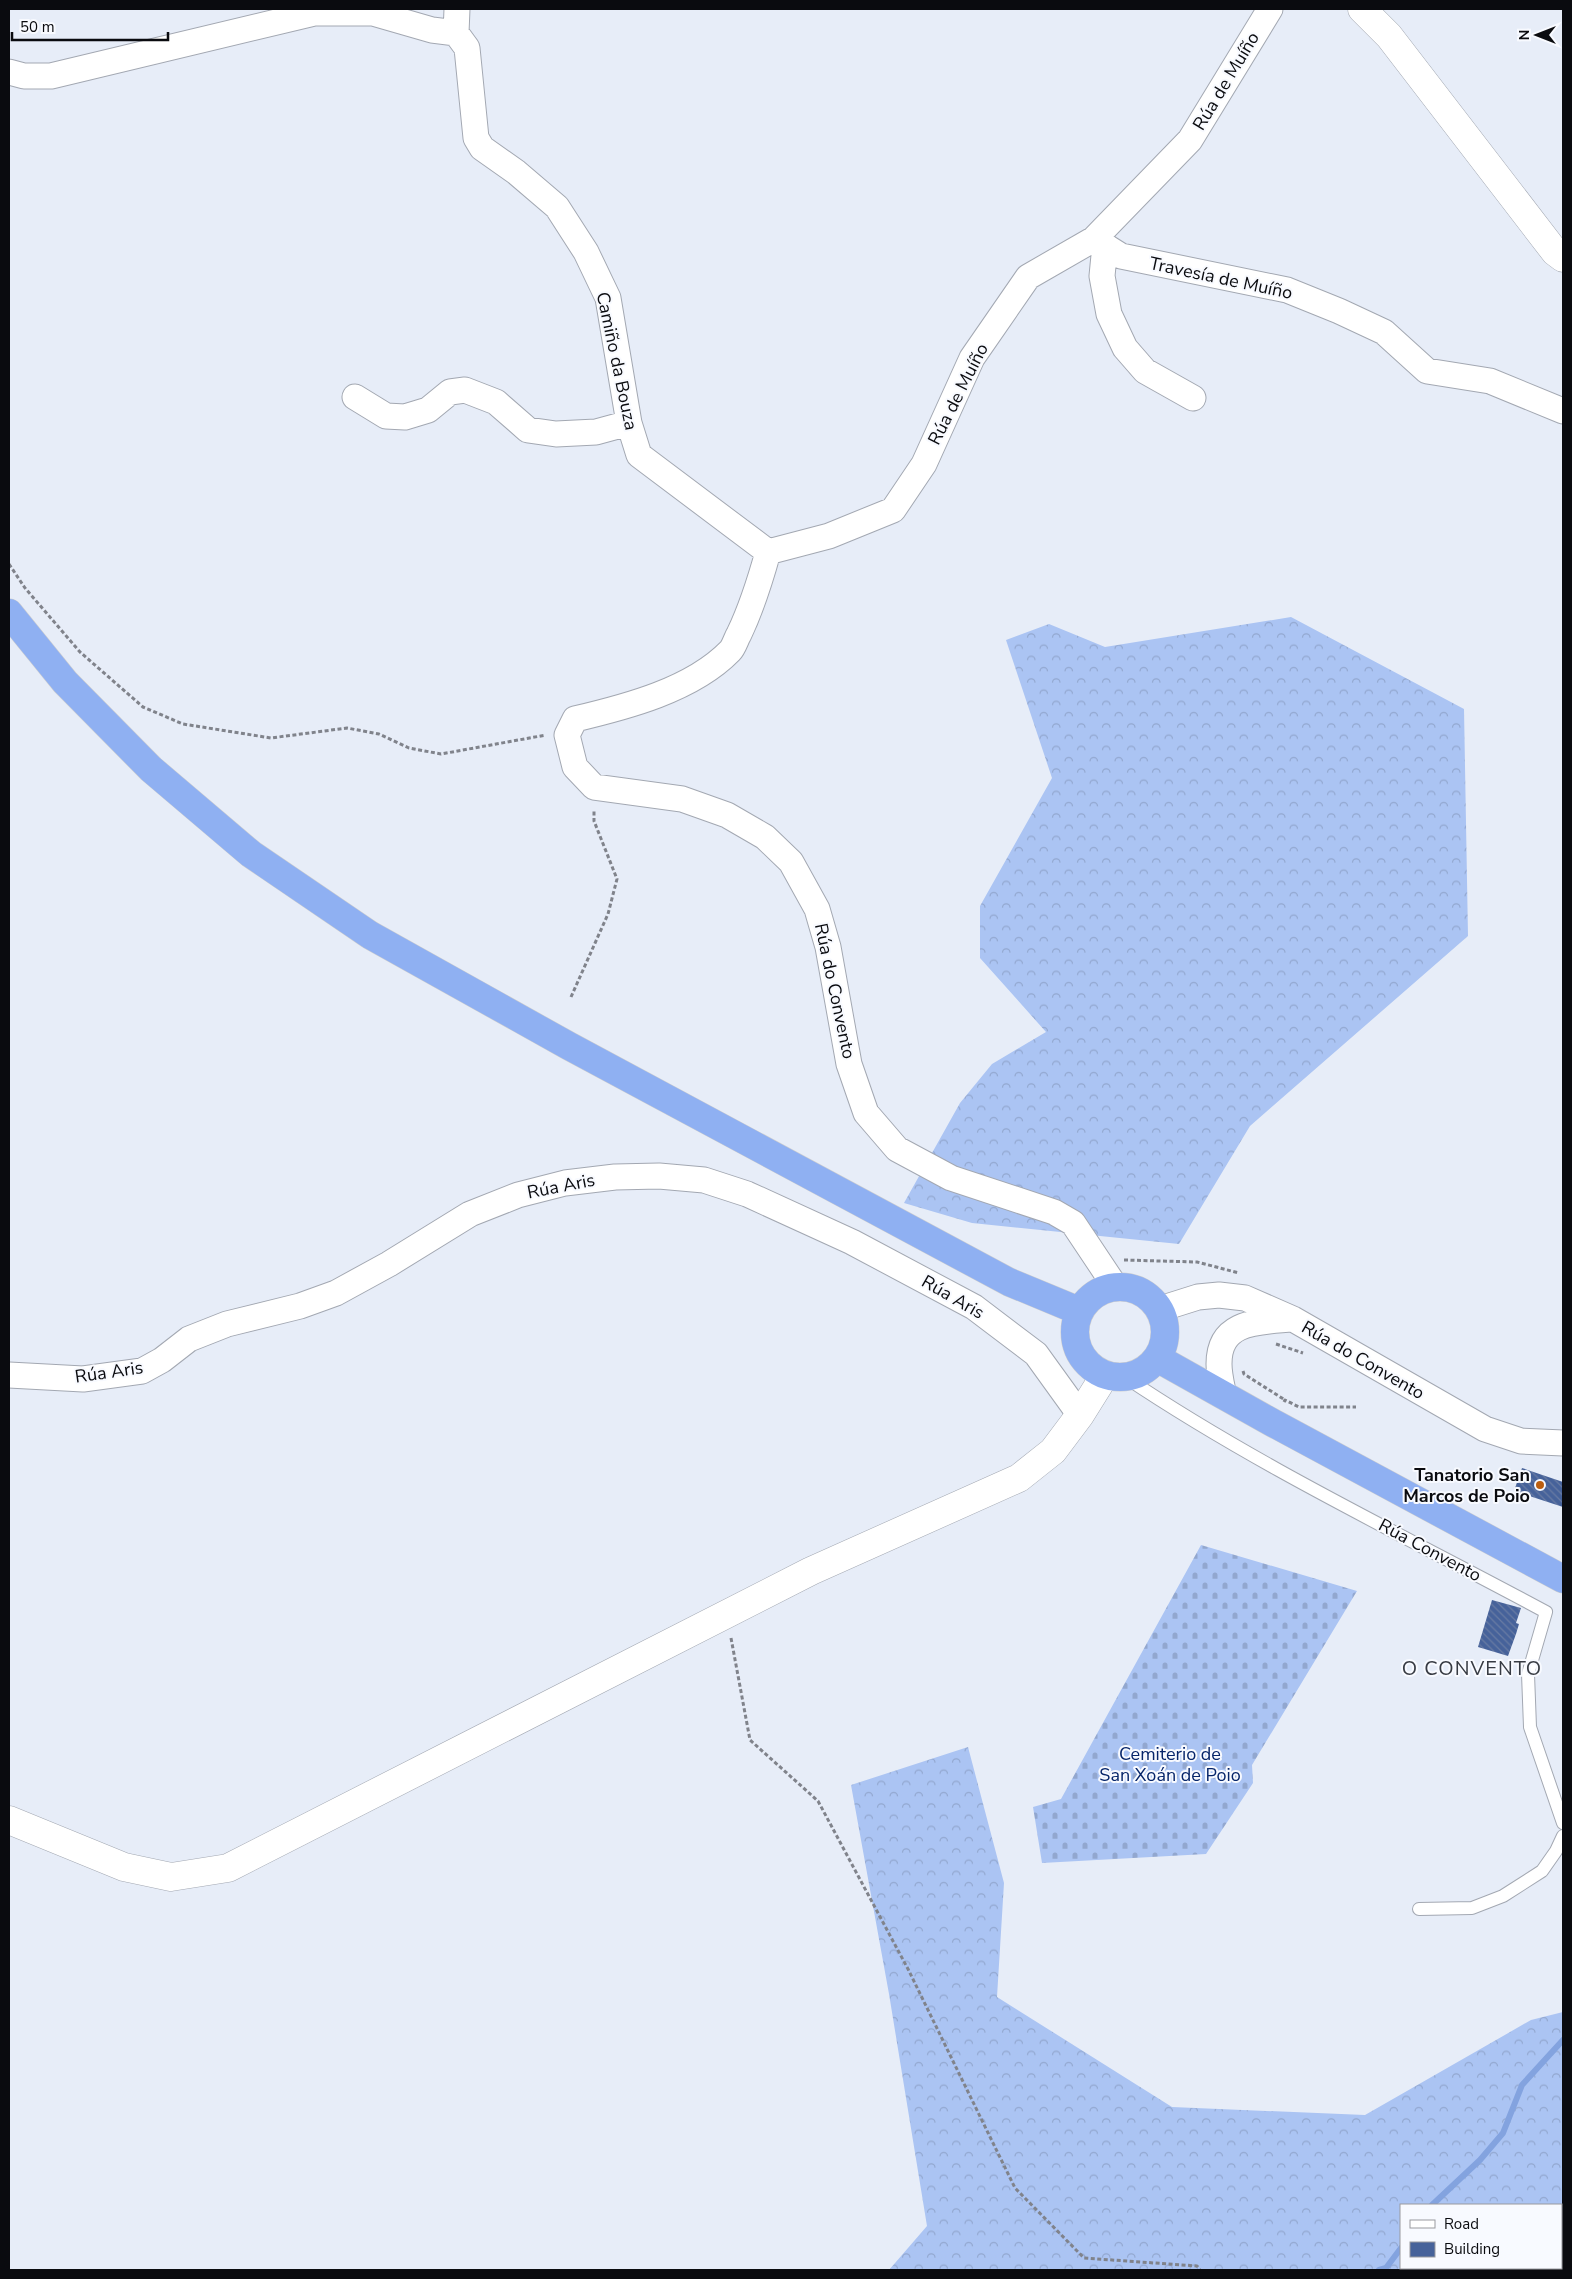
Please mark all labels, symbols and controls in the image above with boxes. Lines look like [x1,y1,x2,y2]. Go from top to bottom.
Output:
scale bar [12,10,169,42]
north arrow [1512,10,1562,60]
text: 50 m [20,17,55,37]
street label: Rúa de Muíño [1187,27,1265,135]
text: N [1515,30,1534,40]
street label: Travesía de Muíño [1147,251,1295,305]
street label: Camiño da Bouza [591,290,643,432]
street label: Rúa de Muíño [922,339,994,449]
street label: Rúa do Convento [809,921,861,1061]
street label: Rúa Aris [525,1168,597,1204]
street label: Rúa Aris [917,1269,989,1325]
street label: Rúa do Convento [1297,1315,1429,1405]
street label: Rúa Aris [73,1355,145,1389]
place label: Tanatorio San Marcos de Poio [1403,1463,1530,1508]
marker: Tanatorio San Marcos de Poio [1534,1479,1546,1491]
street label: Rúa Convento [1374,1513,1486,1587]
district label: O CONVENTO [1402,1655,1542,1682]
park label: Cemiterio de San Xoán de Poio [1099,1742,1241,1787]
legend [1400,2204,1562,2269]
text: Road [1444,2214,1479,2234]
text: Building [1444,2239,1500,2259]

